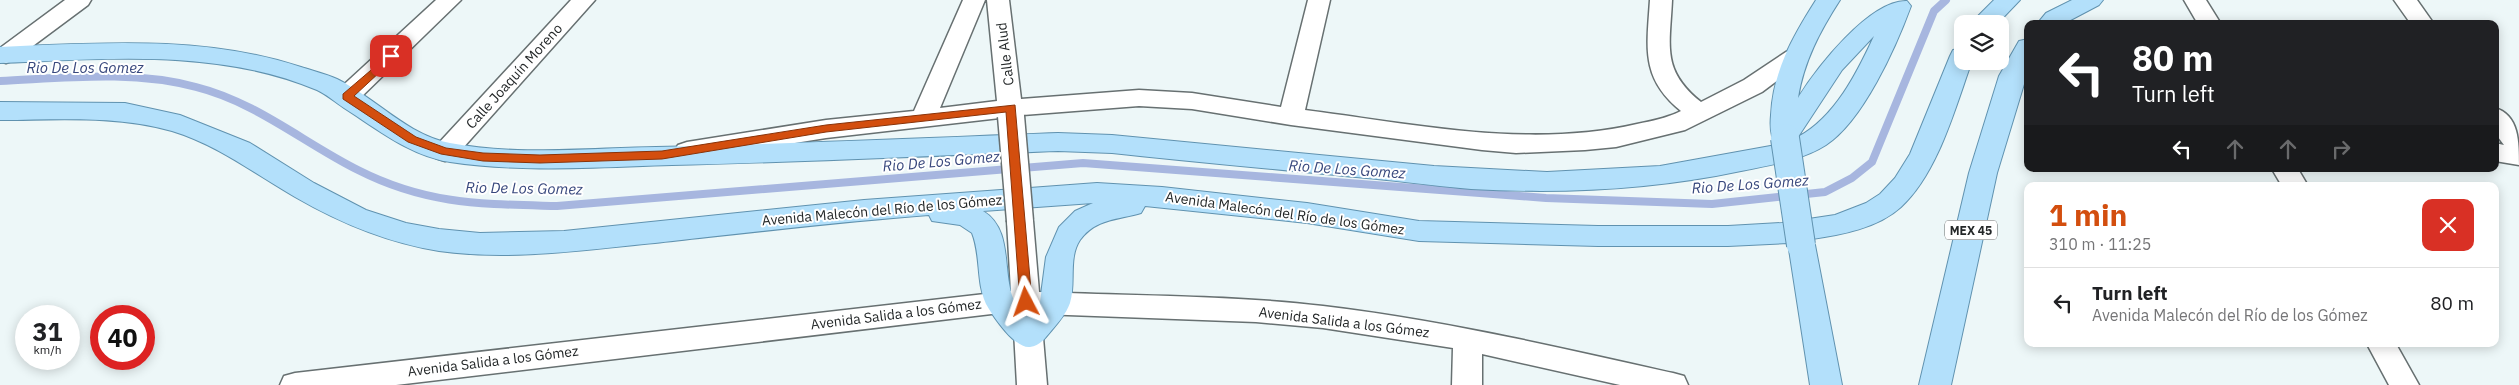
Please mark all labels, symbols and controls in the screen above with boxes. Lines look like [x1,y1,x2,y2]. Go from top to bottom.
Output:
map controls [1954,15,2009,70]
button: layers [1954,15,2009,70]
street label: Calle Joaquín Moreno [462,19,566,132]
street label: Calle Alud [992,21,1018,87]
pin [370,35,412,77]
text: 80 m [2132,35,2214,81]
icon: left [2049,40,2114,105]
icon: arrive [377,42,405,70]
water label: Rio De Los Gomez [26,58,144,77]
text: Turn left [2132,79,2215,108]
icon: left [2168,135,2196,163]
icon: ahead [2221,135,2249,163]
icon: ahead [2274,135,2302,163]
icon: right [2327,135,2355,163]
water label: Rio De Los Gomez [882,146,1000,176]
water label: Rio De Los Gomez [1288,155,1406,183]
water label: Rio De Los Gomez [1691,170,1809,198]
water label: Rio De Los Gomez [465,177,583,199]
street label: Avenida Malecón del Río de los Gómez [1164,187,1406,239]
street label: Avenida Malecón del Río de los Gómez [761,190,1003,229]
text: 1 min [2049,195,2127,234]
button: close [2422,199,2474,251]
road number: MEX 45 [1945,220,1997,240]
text: 310 m · 11:25 [2049,234,2151,254]
position arrow [999,275,1051,327]
text: Turn left [2092,281,2168,305]
icon: left [2049,289,2077,317]
text: 80 m [2430,291,2474,315]
street label: Avenida Salida a los Gómez [810,295,983,333]
street label: Avenida Salida a los Gómez [1258,303,1431,341]
speed limit sign: 40 [90,305,155,370]
text: Avenida Malecón del Río de los Gómez [2092,305,2368,325]
text: 31 [32,315,63,348]
text: km/h [33,342,62,357]
street label: Avenida Salida a los Gómez [407,342,580,380]

